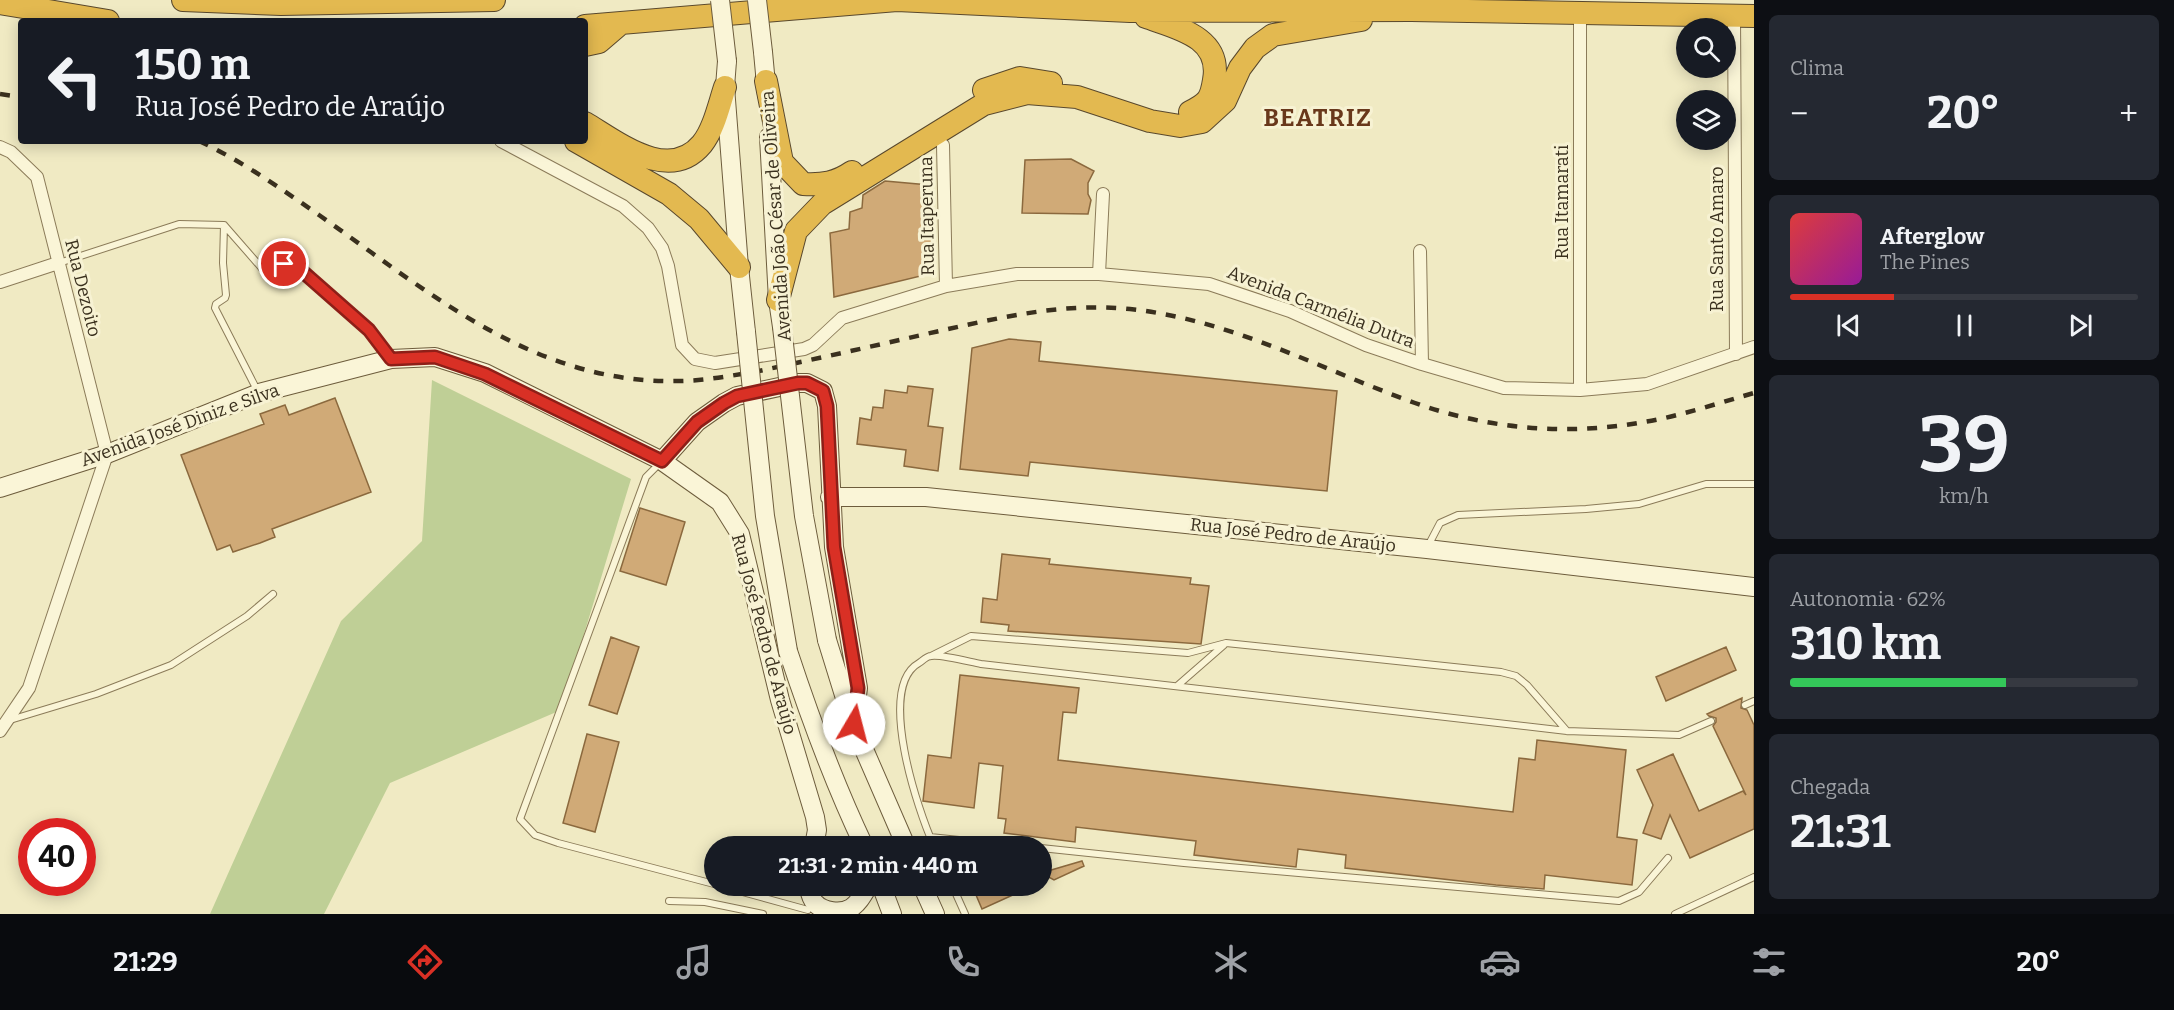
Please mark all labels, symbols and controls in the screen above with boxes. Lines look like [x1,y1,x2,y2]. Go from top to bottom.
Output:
map controls [1676,18,1736,150]
button: search [1676,18,1736,78]
text: 150 m [135,40,250,90]
icon: left [36,42,114,120]
text: Clima [1790,56,1844,80]
text: 20° [1927,86,2000,140]
street label: Avenida João César de Oliveira [756,90,796,342]
button: layers [1676,90,1736,150]
text: Rua José Pedro de Araújo [135,91,445,123]
text: − [1790,94,1808,134]
text: + [2119,94,2138,134]
district label: BEATRIZ [1264,104,1372,132]
street label: Rua Itamarati [1551,145,1573,259]
street label: Rua Itaperuna [915,156,939,276]
street label: Rua Santo Amaro [1706,166,1728,312]
text: Afterglow [1880,223,1984,250]
street label: Rua Dezoito [60,237,106,339]
pin [258,238,309,289]
icon: arrive [267,247,300,280]
text: The Pines [1880,250,1970,274]
street label: Avenida Carmélia Dutra [1224,261,1418,353]
icon: previous [1832,309,1865,342]
icon: pause [1948,309,1981,342]
icon: next [2064,309,2097,342]
street label: Avenida José Diniz e Silva [78,379,282,471]
text: 39 [1918,398,2010,492]
text: km/h [1939,484,1989,508]
street label: Rua José Pedro de Araújo [1189,513,1397,557]
street label: Rua José Pedro de Araújo [727,531,801,737]
text: Autonomia · 62% [1790,587,1946,611]
text: 310 km [1790,617,1941,671]
position arrow [822,692,886,756]
text: Chegada [1790,775,1870,799]
text: 21:31 [1790,805,1891,859]
speed limit sign: 40 [18,818,96,896]
text: 21:31 · 2 min · 440 m [778,852,978,879]
icon: directions [404,941,446,983]
icon: music [673,941,715,983]
icon: phone [942,941,984,983]
icon: climate [1210,941,1252,983]
icon: car [1479,941,1521,983]
icon: filters [1748,941,1790,983]
text: 21:29 [113,946,178,978]
text: 20° [2017,946,2061,978]

